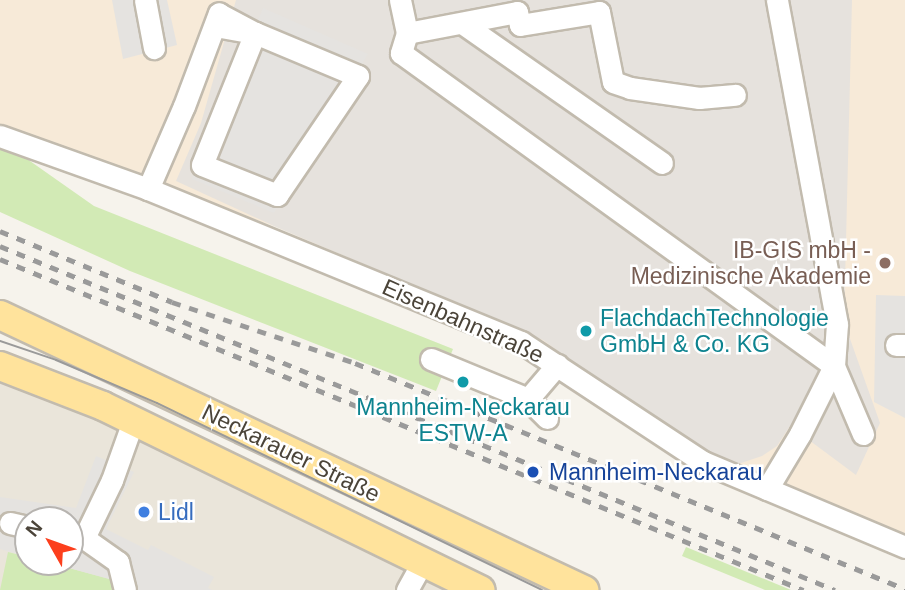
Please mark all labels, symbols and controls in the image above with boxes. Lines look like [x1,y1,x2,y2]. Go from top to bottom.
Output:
place label: IB-GIS mbH - Medizinische Akademie [629,236,871,290]
marker: IB-GIS mbH - Medizinische Akademie [877,255,893,271]
street label: Eisenbahnstraße [378,273,548,369]
place label: FlachdachTechnologie GmbH & Co. KG [600,304,829,358]
marker: FlachdachTechnologie GmbH & Co. KG [578,323,594,339]
marker: Mannheim-Neckarau ESTW-A [455,374,471,390]
place label: Mannheim-Neckarau ESTW-A [356,393,570,447]
street label: Neckarauer Straße [198,398,384,508]
place label: Mannheim-Neckarau [549,458,762,486]
marker: Mannheim-Neckarau [523,462,543,482]
place label: Lidl [158,498,194,526]
marker: Lidl [136,504,152,520]
north arrow [14,506,84,576]
text: N [22,516,47,540]

